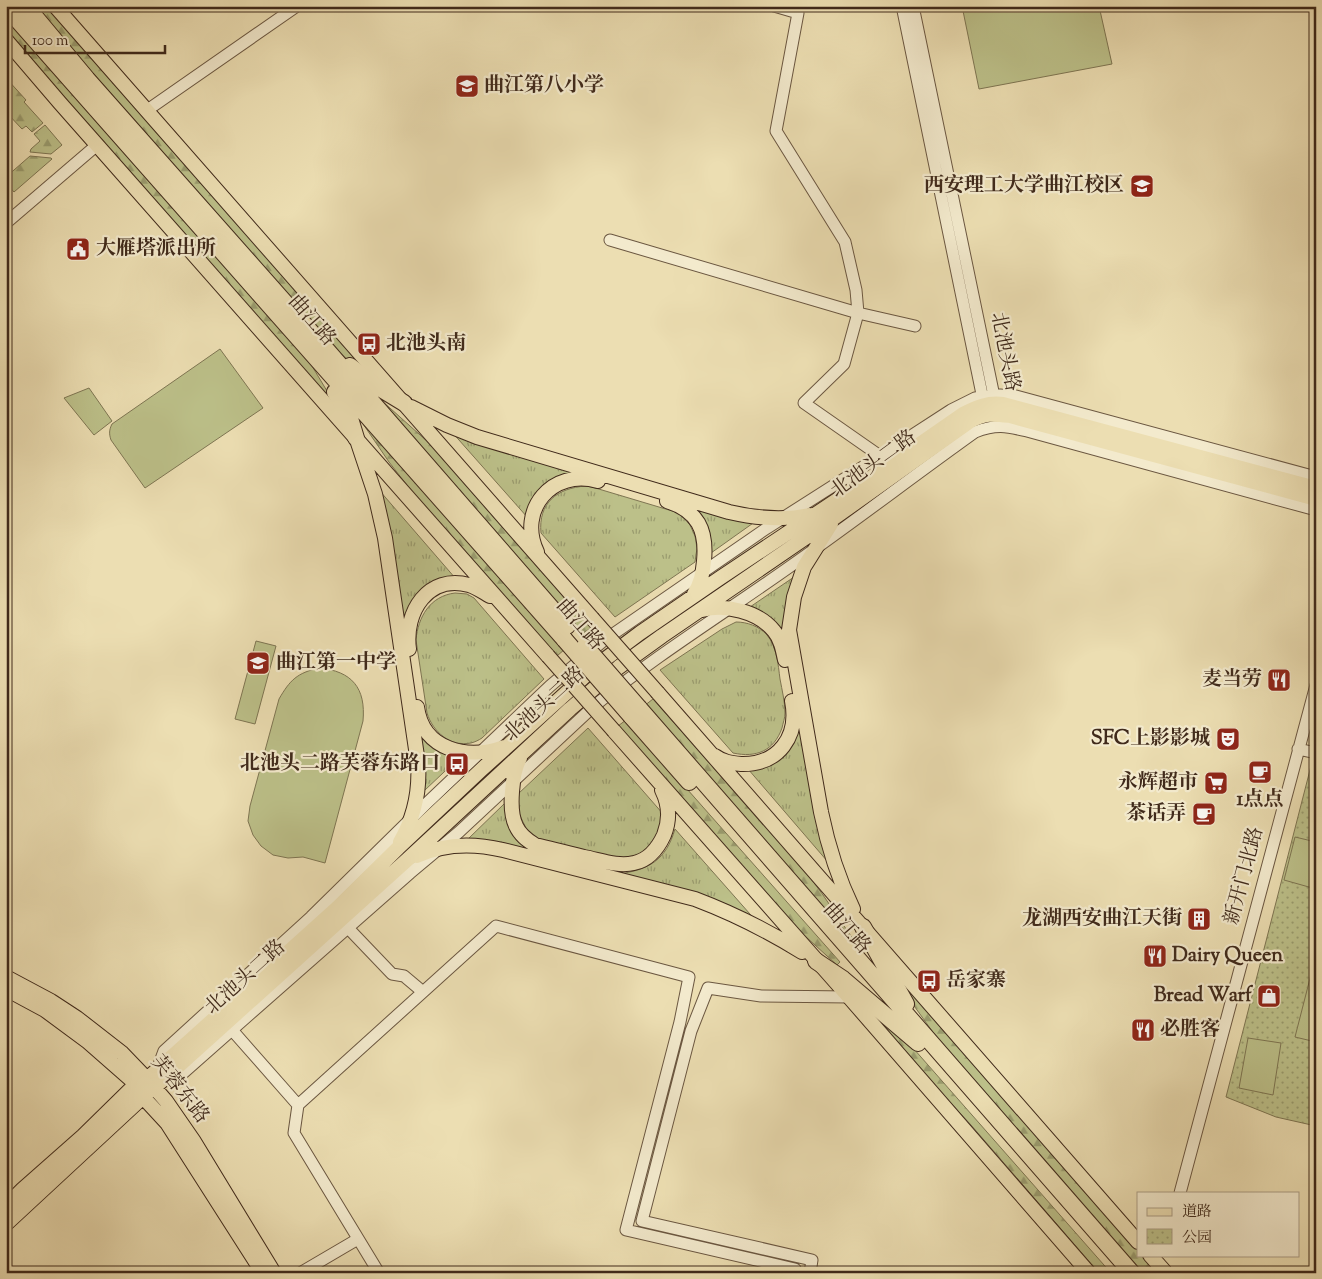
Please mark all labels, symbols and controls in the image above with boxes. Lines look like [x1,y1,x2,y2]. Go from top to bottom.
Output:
scale bar [25,22,165,54]
text: 100 m [32,31,69,52]
place label: 曲江第八小学 [484,72,604,101]
school or university icon: 曲江第八小学 [454,73,480,99]
place label: 西安理工大学曲江校区 [924,172,1124,201]
school or university icon: 西安理工大学曲江校区 [1129,173,1155,199]
place label: 大雁塔派出所 [96,235,216,264]
public building icon: 大雁塔派出所 [65,236,91,262]
street label: 曲江路 [280,289,342,353]
street label: 北池头路 [982,310,1026,394]
place label: 北池头南 [386,330,466,359]
bus stop icon: 北池头南 [356,331,382,357]
street label: 北池头二路 [825,424,923,506]
street label: 曲江路 [548,593,610,657]
place label: 曲江第一中学 [276,649,396,678]
school or university icon: 曲江第一中学 [245,650,271,676]
street label: 北池头二路 [498,661,592,749]
place label: 麦当劳 [1202,666,1262,695]
restaurant icon: 麦当劳 [1266,667,1292,693]
place label: SFC上影影城 [1091,725,1210,754]
theatre icon: SFC上影影城 [1215,726,1241,752]
place label: 北池头二路芙蓉东路口 [240,750,440,779]
bus stop icon: 北池头二路芙蓉东路口 [444,751,470,777]
cafe icon: 1点点 [1247,759,1273,785]
place label: 永辉超市 [1118,769,1198,798]
supermarket icon: 永辉超市 [1203,770,1229,796]
place label: 1点点 [1237,786,1283,815]
place label: 茶话弄 [1126,800,1186,829]
cafe icon: 茶话弄 [1191,801,1217,827]
street label: 新开门北路 [1218,824,1272,928]
street label: 曲江路 [815,897,877,961]
place label: 龙湖西安曲江天街 [1022,905,1182,934]
building icon: 龙湖西安曲江天街 [1186,906,1212,932]
street label: 北池头二路 [199,934,293,1022]
place label: Dairy Queen [1172,942,1283,971]
restaurant icon: Dairy Queen [1142,943,1168,969]
place label: 岳家寨 [946,967,1006,996]
bus stop icon: 岳家寨 [916,968,942,994]
place label: Bread Warf [1154,982,1254,1011]
shop icon: Bread Warf [1256,983,1282,1009]
place label: 必胜客 [1160,1016,1220,1045]
restaurant icon: 必胜客 [1130,1017,1156,1043]
street label: 芙蓉东路 [143,1050,215,1130]
legend [1137,1192,1300,1256]
text: 道路 [1182,1202,1212,1223]
text: 公园 [1182,1228,1212,1249]

